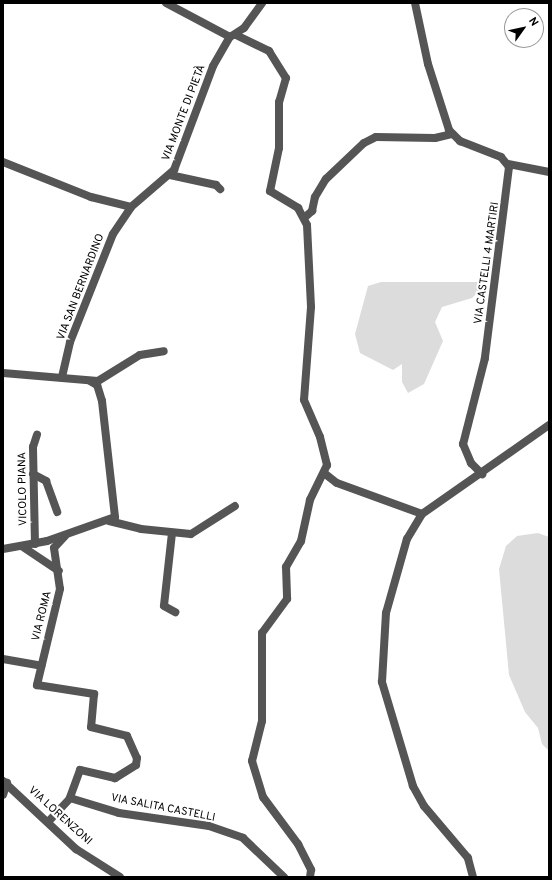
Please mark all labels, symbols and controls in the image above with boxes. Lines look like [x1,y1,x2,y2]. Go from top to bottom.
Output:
north arrow [504,8,544,48]
text: N [525,15,541,29]
street label: VIA MONTE DI PIETÀ [159,63,209,163]
street label: VIA CASTELLI 4 MARTIRI [472,201,502,325]
street label: VIA SAN BERNARDINO [55,232,107,342]
street label: VICOLO PIANA [16,452,30,526]
street label: VIA ROMA [29,589,55,643]
street label: VIA LORENZONI [25,784,95,848]
street label: VIA SALITA CASTELLI [109,791,217,825]

